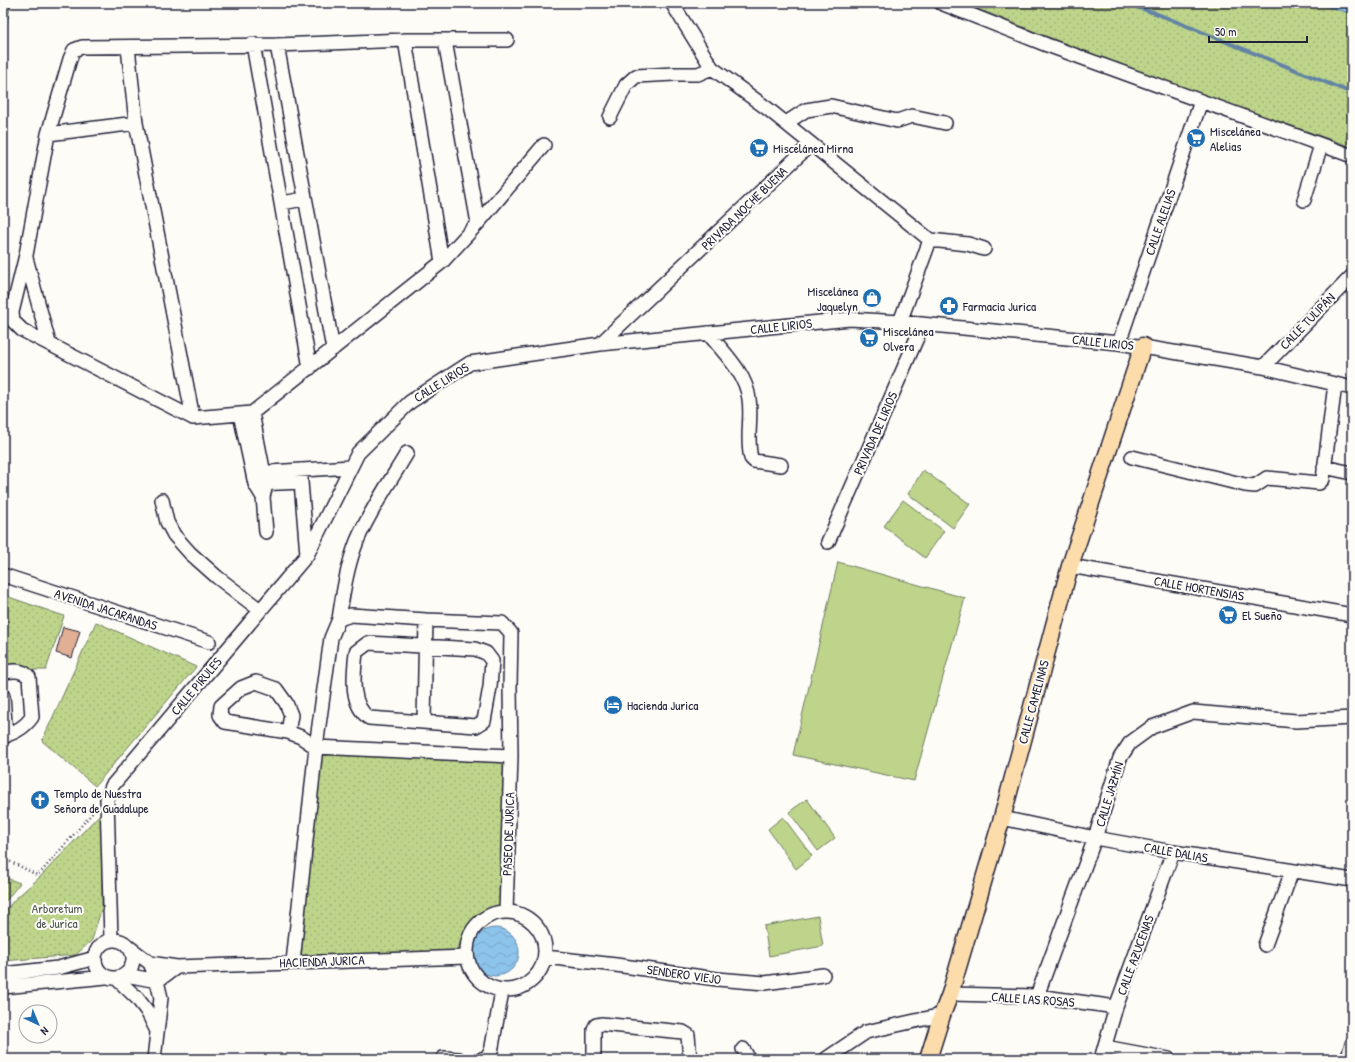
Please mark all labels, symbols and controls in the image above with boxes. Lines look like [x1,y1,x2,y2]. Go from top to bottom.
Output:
scale bar [1209,18,1307,44]
text: 50 m [1215,23,1236,40]
place label: Miscelánea Alelias [1210,122,1261,155]
supermarket icon: Miscelánea Alelias [1185,127,1207,149]
supermarket icon: Miscelánea Mirna [748,137,770,159]
place label: Miscelánea Mirna [773,139,853,157]
street label: PRIVADA NOCHE BUENA [697,162,791,254]
street label: CALLE ALELIAS [1140,186,1180,258]
place label: Miscelánea Jaquelyn [807,282,858,315]
shop icon: Miscelánea Jaquelyn [861,287,883,309]
street label: CALLE TULIPÁN [1275,289,1339,353]
pharmacy icon: Farmacia Jurica [938,295,960,317]
place label: Farmacia Jurica [962,297,1036,315]
street label: CALLE LIRIOS [749,314,813,338]
place label: Miscelánea Olvera [883,322,934,355]
supermarket icon: Miscelánea Olvera [858,327,880,349]
street label: CALLE LIRIOS [1071,330,1135,354]
street label: CALLE LIRIOS [410,358,472,406]
street label: PRIVADA DE LIRIOS [849,389,901,477]
street label: CALLE HORTENSIAS [1153,571,1245,605]
street label: AVENIDA JACARANDAS [52,584,160,634]
supermarket icon: El Sueño [1217,604,1239,626]
place label: El Sueño [1242,606,1282,624]
street label: CALLE PIRULES [166,653,226,719]
street label: CALLE CAMELINAS [1013,658,1053,746]
hotel icon: Hacienda Jurica [602,694,624,716]
place label: Hacienda Jurica [627,696,698,714]
street label: CALLE JAZMÍN [1091,759,1127,829]
place label: Templo de Nuestra Señora de Guadalupe [54,784,149,817]
church icon: Templo de Nuestra Señora de Guadalupe [29,789,51,811]
street label: PASEO DE JURICA [498,791,518,876]
street label: CALLE DALIAS [1143,838,1209,866]
park label: Arboretum de Jurica [32,899,82,932]
street label: CALLE AZUCENAS [1112,912,1158,998]
street label: HACIENDA JURICA [279,950,366,971]
street label: SENDERO VIEJO [646,960,722,988]
street label: CALLE LAS ROSAS [991,987,1075,1011]
north arrow [18,1004,58,1044]
text: N [38,1024,52,1038]

